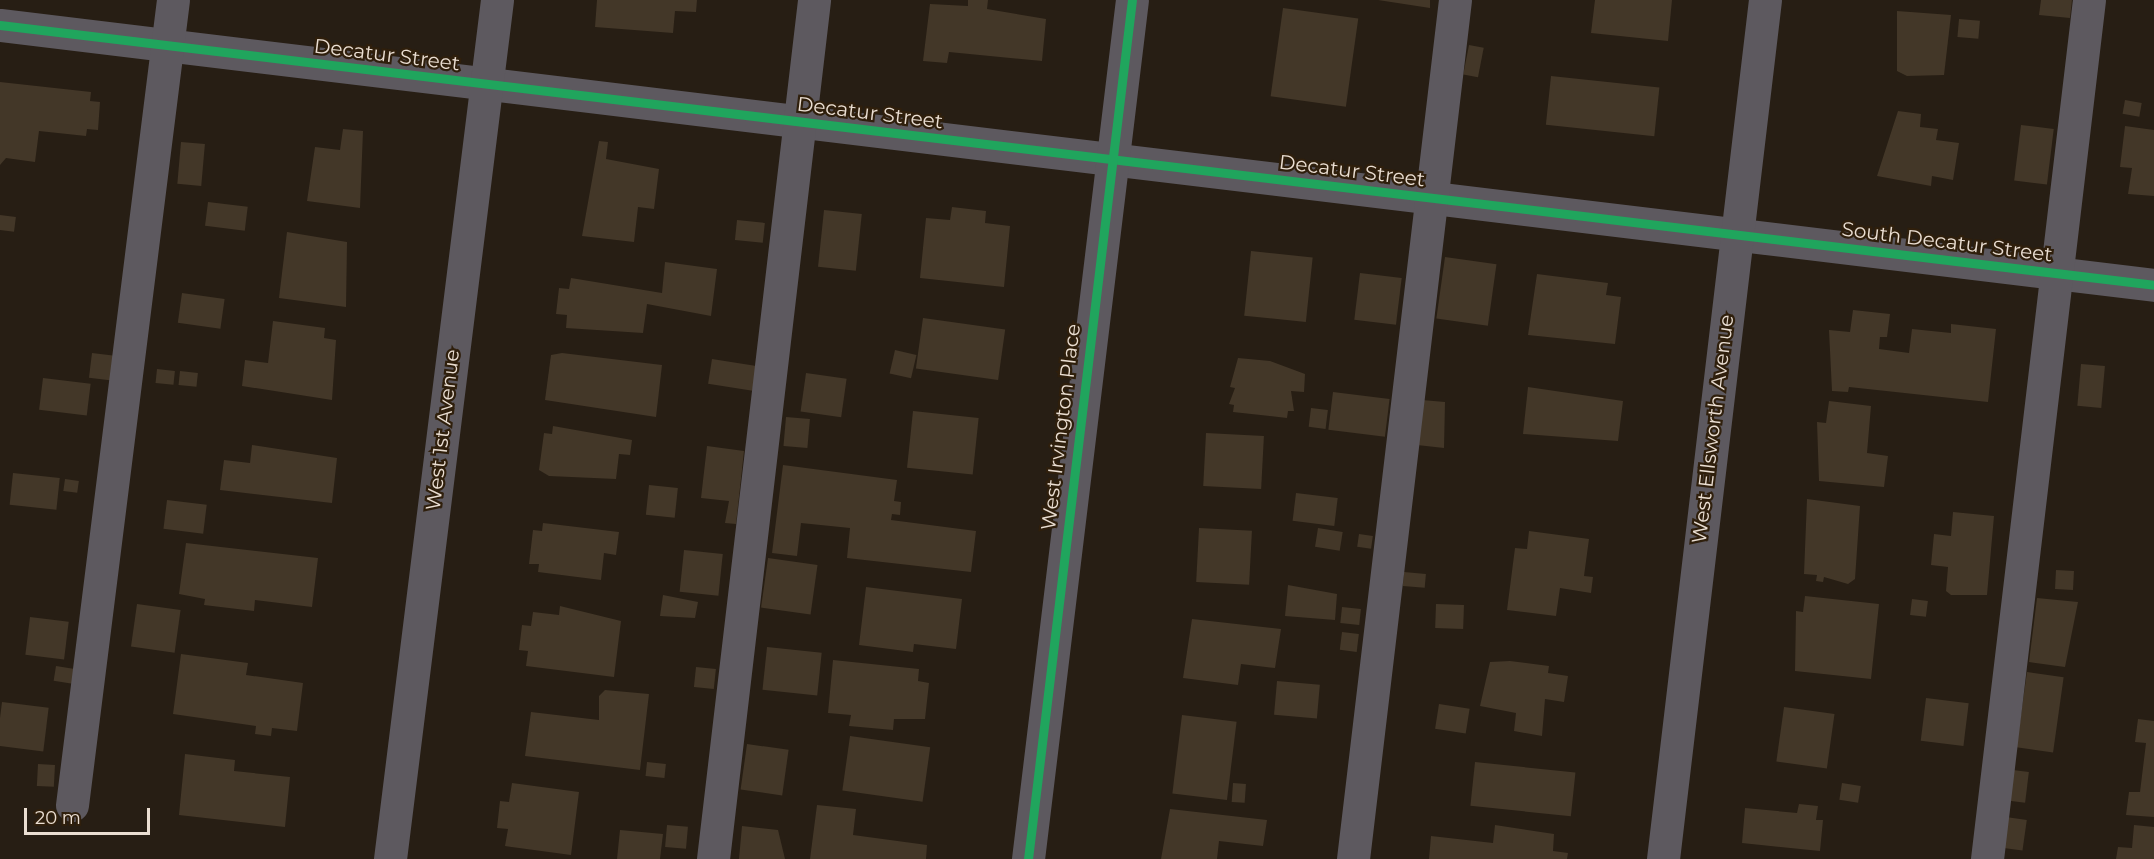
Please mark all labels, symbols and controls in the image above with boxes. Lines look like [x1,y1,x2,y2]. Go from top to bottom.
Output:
street label: Decatur Street [313,34,461,76]
street label: Decatur Street [796,92,944,134]
street label: Decatur Street [1278,150,1426,192]
street label: South Decatur Street [1840,217,2054,267]
street label: West Ellsworth Avenue [1687,313,1739,545]
street label: West Irvington Place [1036,322,1086,532]
street label: West 1st Avenue [421,348,465,512]
scale bar [27,796,153,834]
text: 20 m [35,807,81,829]

